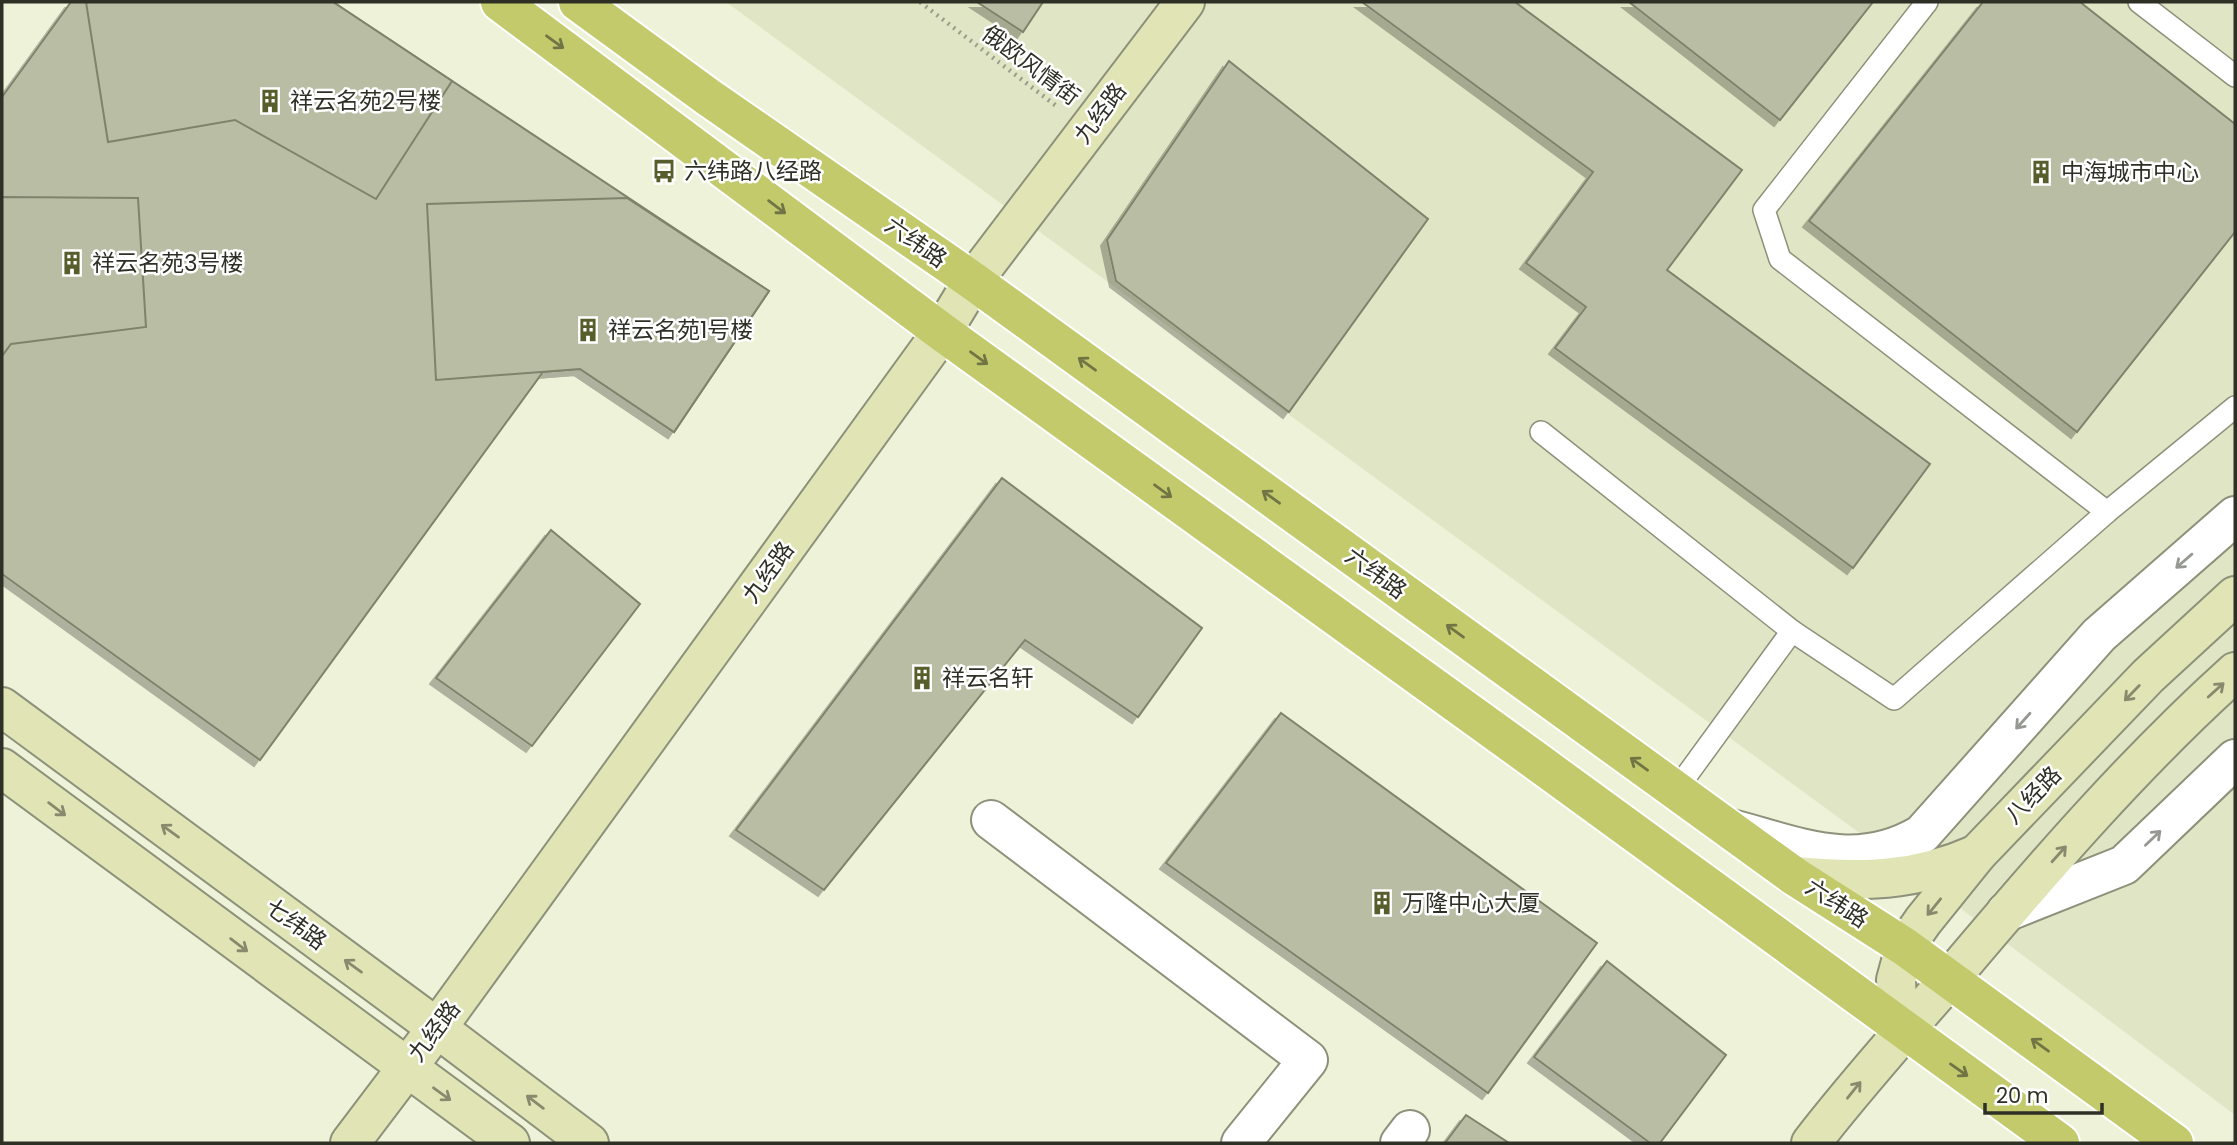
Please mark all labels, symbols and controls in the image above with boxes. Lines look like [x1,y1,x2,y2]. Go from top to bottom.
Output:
street label: 俄欧风情街 [975,18,1087,112]
one-way arrow [545,35,564,50]
street label: 九经路 [1066,76,1134,150]
place label: 祥云名苑2号楼 [290,85,441,117]
building icon: 祥云名苑2号楼 [256,87,284,115]
place label: 六纬路八经路 [684,155,822,187]
place label: 中海城市中心 [2061,156,2199,188]
bus stop icon: 六纬路八经路 [650,157,678,185]
building icon: 中海城市中心 [2027,158,2055,186]
one-way arrow [767,199,786,214]
street label: 六纬路 [879,209,953,275]
place label: 祥云名苑3号楼 [92,247,244,279]
building icon: 祥云名苑3号楼 [58,249,86,277]
place label: 祥云名苑1号楼 [608,314,753,346]
building icon: 祥云名苑1号楼 [574,316,602,344]
one-way arrow [969,351,988,365]
one-way arrow [1078,356,1096,371]
one-way arrow [1153,484,1172,498]
one-way arrow [1262,490,1281,504]
street label: 九经路 [735,535,801,609]
street label: 六纬路 [1339,540,1413,606]
one-way arrow [2175,553,2193,569]
one-way arrow [1446,623,1465,638]
place label: 祥云名轩 [942,662,1034,694]
building icon: 祥云名轩 [908,664,936,692]
one-way arrow [2207,681,2224,698]
one-way arrow [2123,684,2140,701]
one-way arrow [2015,712,2031,730]
one-way arrow [1630,756,1649,771]
street label: 八经路 [1998,759,2068,831]
one-way arrow [47,801,66,816]
one-way arrow [161,823,180,838]
one-way arrow [2144,829,2161,846]
one-way arrow [2051,845,2067,863]
street label: 六纬路 [1799,871,1875,935]
place label: 万隆中心大厦 [1402,887,1540,919]
building icon: 万隆中心大厦 [1368,889,1396,917]
street label: 七纬路 [259,891,333,957]
one-way arrow [1926,897,1942,915]
one-way arrow [230,937,248,952]
one-way arrow [344,958,363,973]
street label: 九经路 [400,994,468,1068]
one-way arrow [2031,1038,2050,1052]
one-way arrow [1949,1063,1968,1077]
scale bar [1985,1072,2102,1116]
text: 20 m [1996,1081,2049,1110]
one-way arrow [1846,1082,1862,1100]
one-way arrow [432,1087,451,1101]
one-way arrow [526,1095,545,1109]

